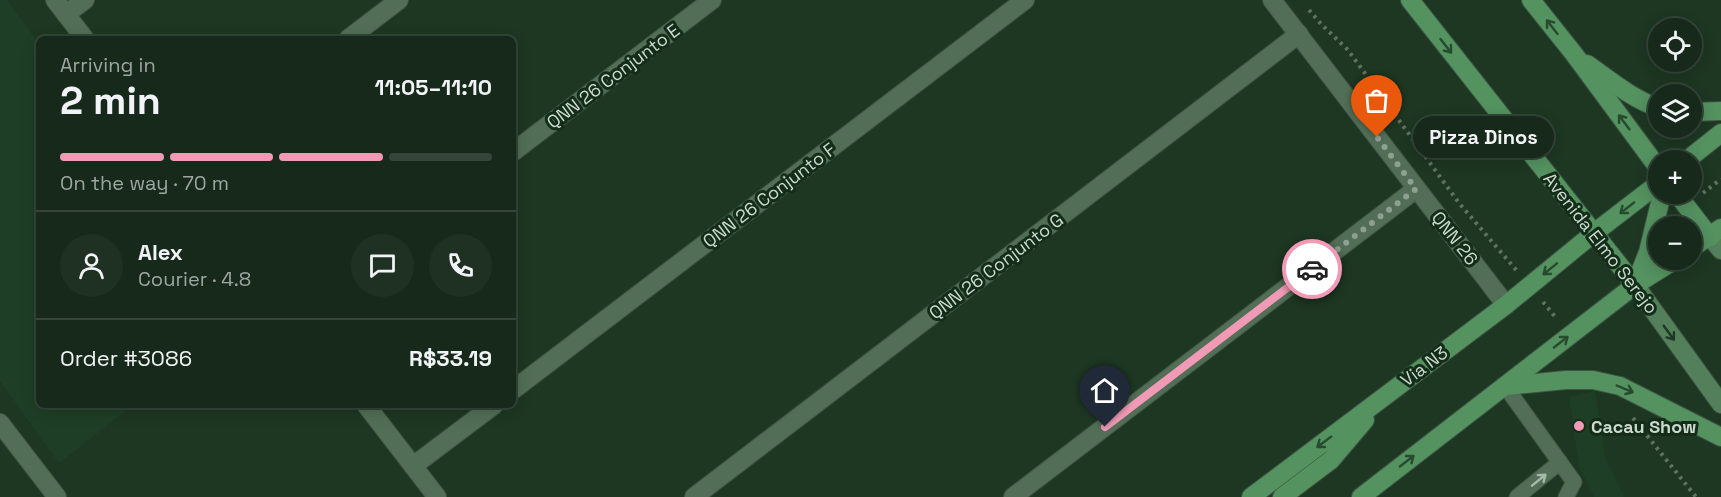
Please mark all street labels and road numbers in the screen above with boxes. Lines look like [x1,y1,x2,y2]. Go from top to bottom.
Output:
street label: QNN 26 Conjunto E [542,18,684,134]
street label: QNN 26 Conjunto F [698,137,840,252]
street label: Avenida Elmo Serejo [1539,168,1663,318]
street label: QNN 26 [1427,206,1483,270]
street label: QNN 26 Conjunto G [924,208,1068,324]
street label: Via N3 [1396,341,1452,391]

